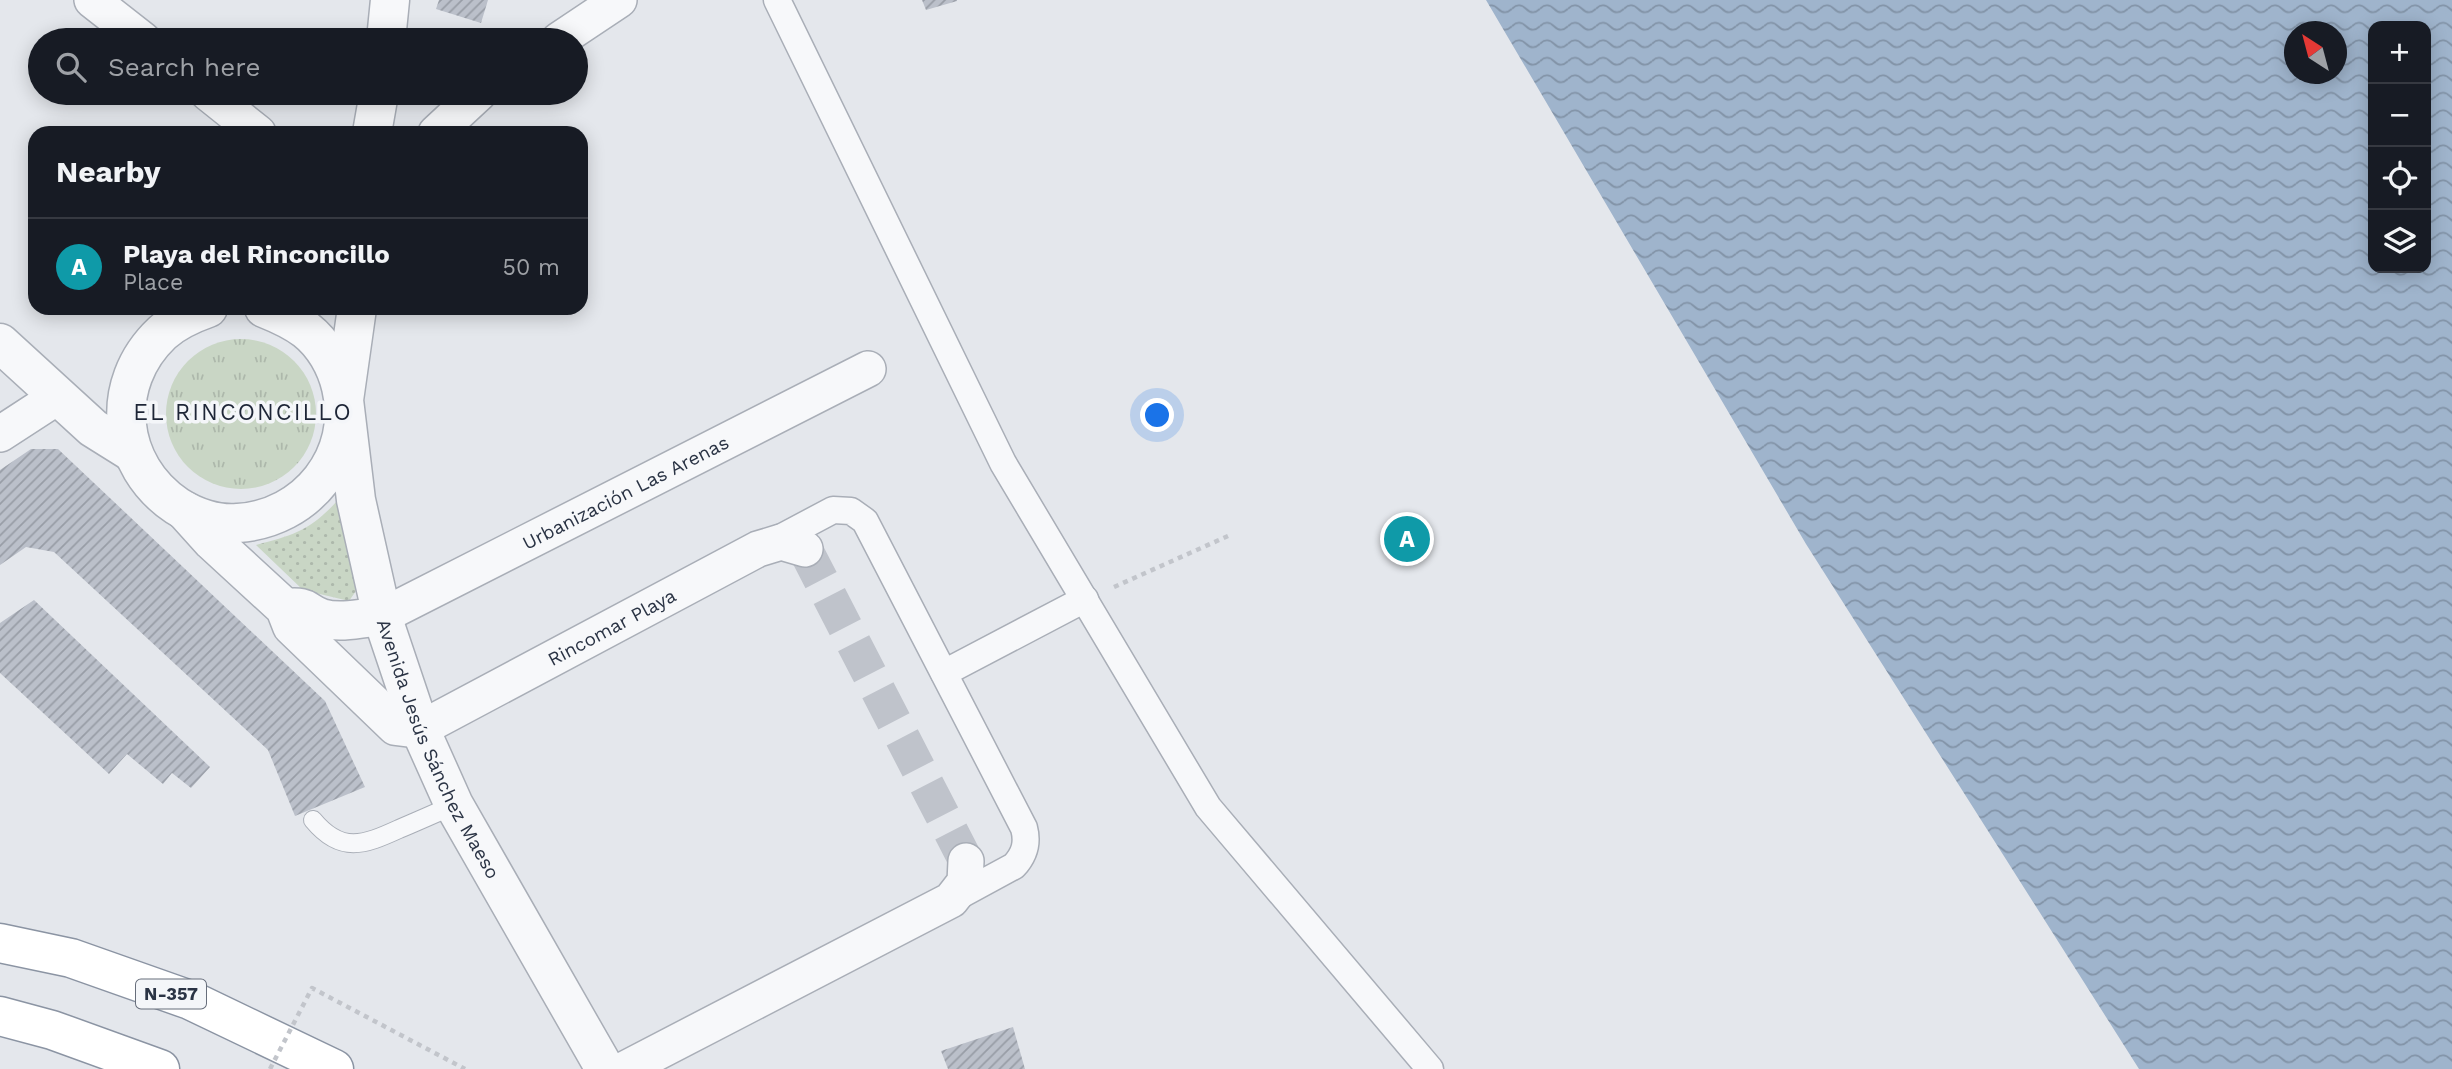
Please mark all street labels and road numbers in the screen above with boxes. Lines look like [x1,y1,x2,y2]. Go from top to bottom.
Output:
street label: Urbanización Las Arenas [519,431,733,555]
street label: Rincomar Playa [544,584,680,671]
street label: Avenida Jesús Sánchez Maeso [372,616,505,883]
road number: N-357 [136,979,206,1009]

